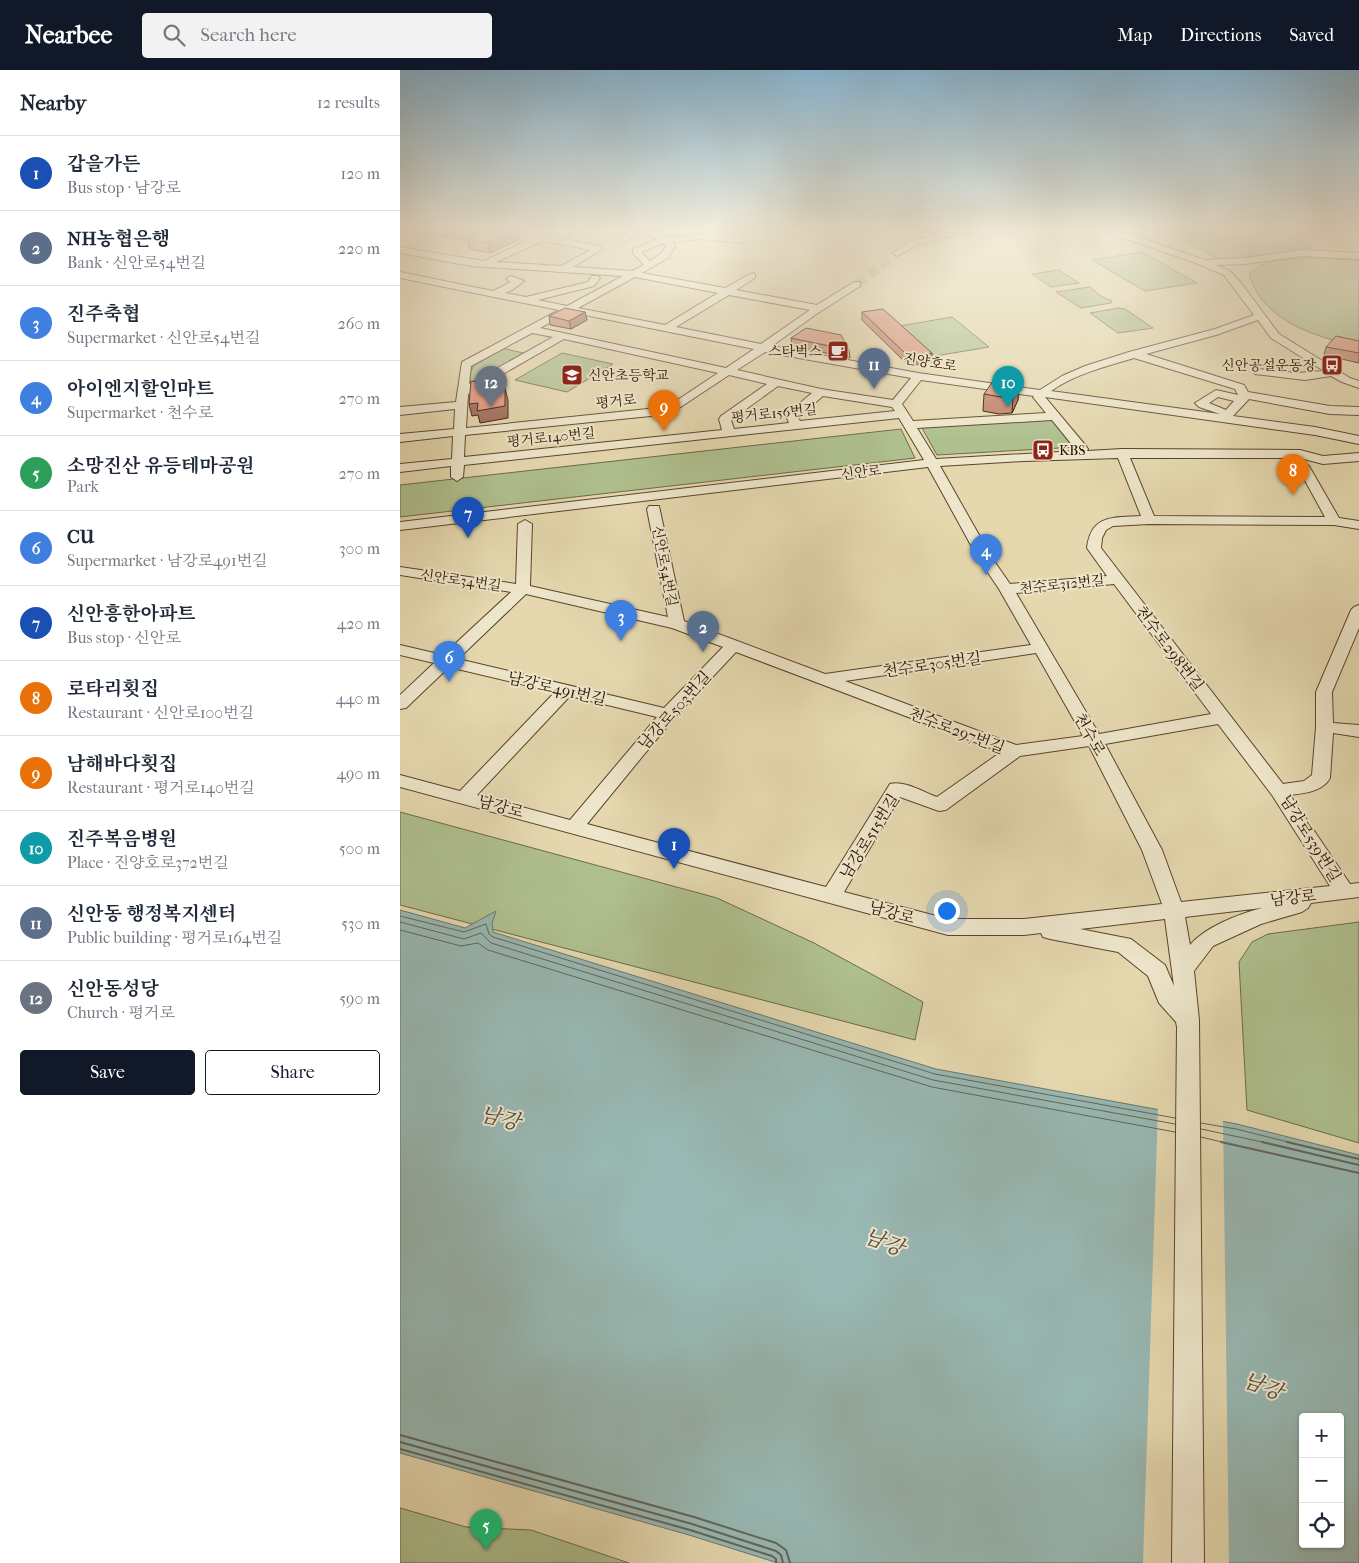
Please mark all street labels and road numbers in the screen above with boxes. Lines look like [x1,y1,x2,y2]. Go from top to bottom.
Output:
street label: 진양호로 [902,350,958,375]
street label: 평거로 [595,391,638,412]
street label: 평거로156번길 [730,401,818,426]
street label: 평거로140번길 [506,424,596,451]
street label: 신안로 [840,462,883,483]
street label: 신안로54번길 [648,524,681,608]
street label: 신안로34번길 [419,566,503,595]
street label: 천수로312번길 [1019,572,1105,597]
street label: 천수로298번길 [1131,602,1208,695]
street label: 천수로305번길 [881,648,983,681]
street label: 남강로503번길 [634,667,715,754]
street label: 남강로491번길 [506,668,608,709]
street label: 천수로297번길 [906,703,1008,758]
street label: 천수로 [1070,709,1110,760]
street label: 남강로515번길 [836,790,903,882]
street label: 남강로 [476,791,526,822]
street label: 남강로539번길 [1276,791,1345,885]
street label: 남강로 [1269,886,1318,909]
street label: 남강로 [867,897,917,928]

